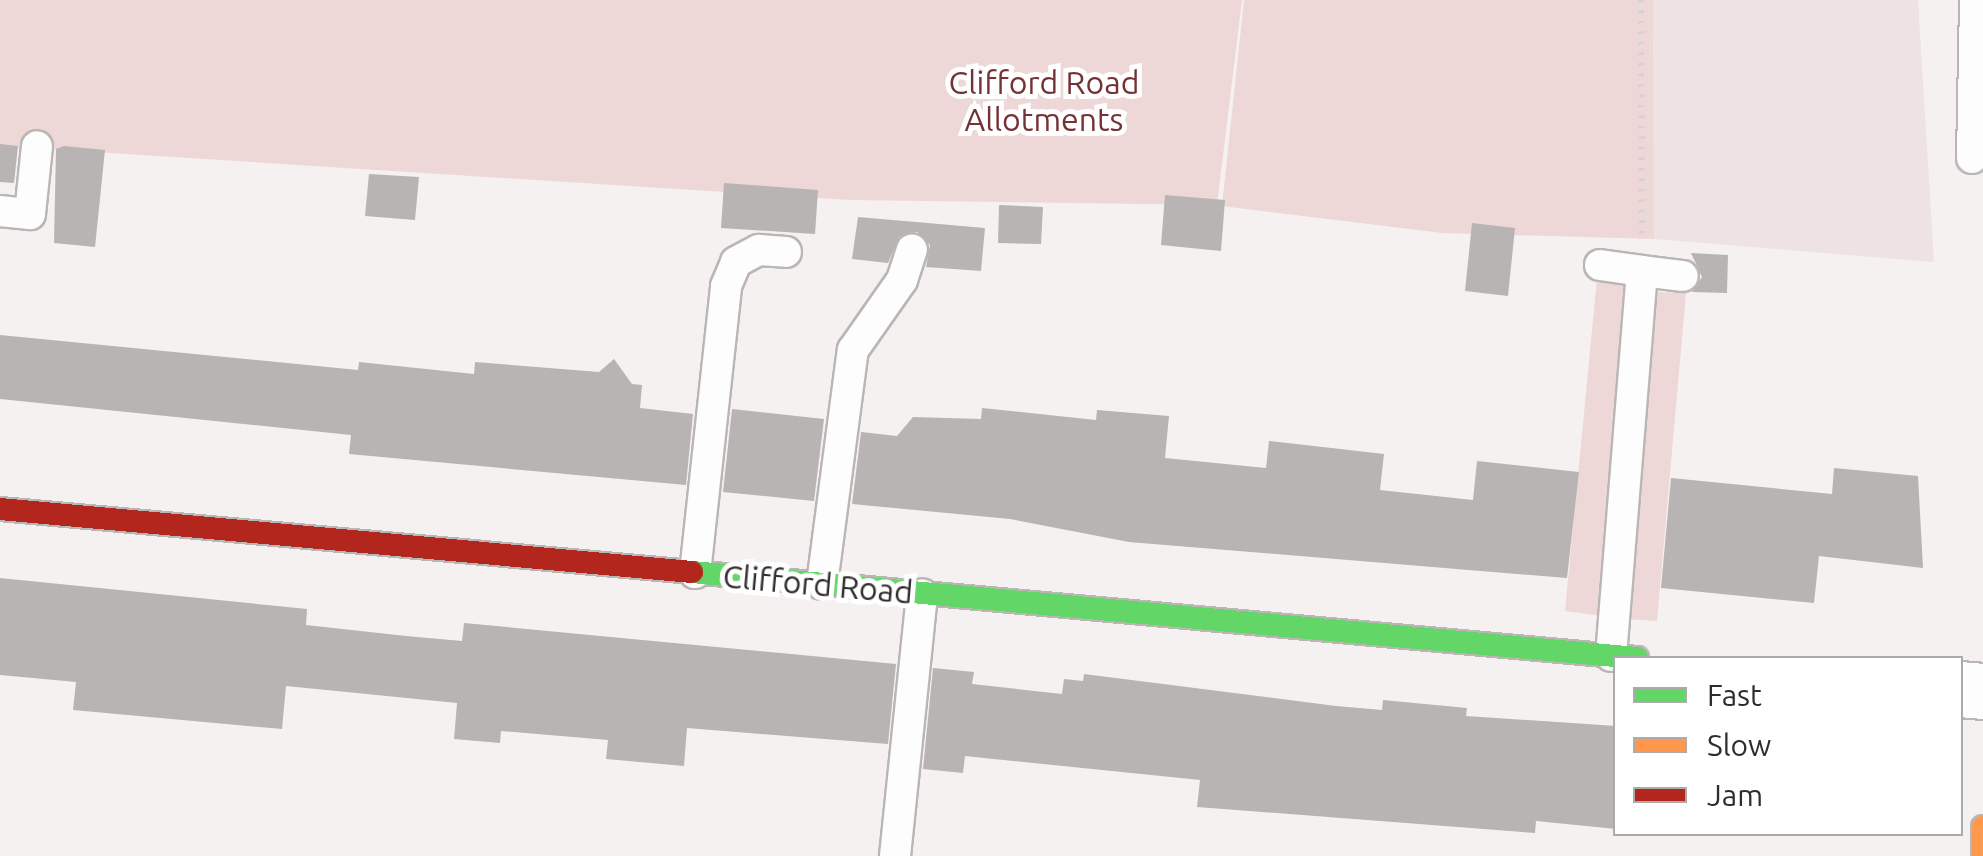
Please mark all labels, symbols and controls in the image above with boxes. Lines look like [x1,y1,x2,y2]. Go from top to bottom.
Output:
park label: Clifford Road Allotments [949,64,1139,139]
street label: Clifford Road [721,557,915,611]
legend [1613,656,1963,836]
text: Fast [1707,678,1762,712]
text: Slow [1707,728,1771,762]
text: Jam [1707,778,1763,812]

